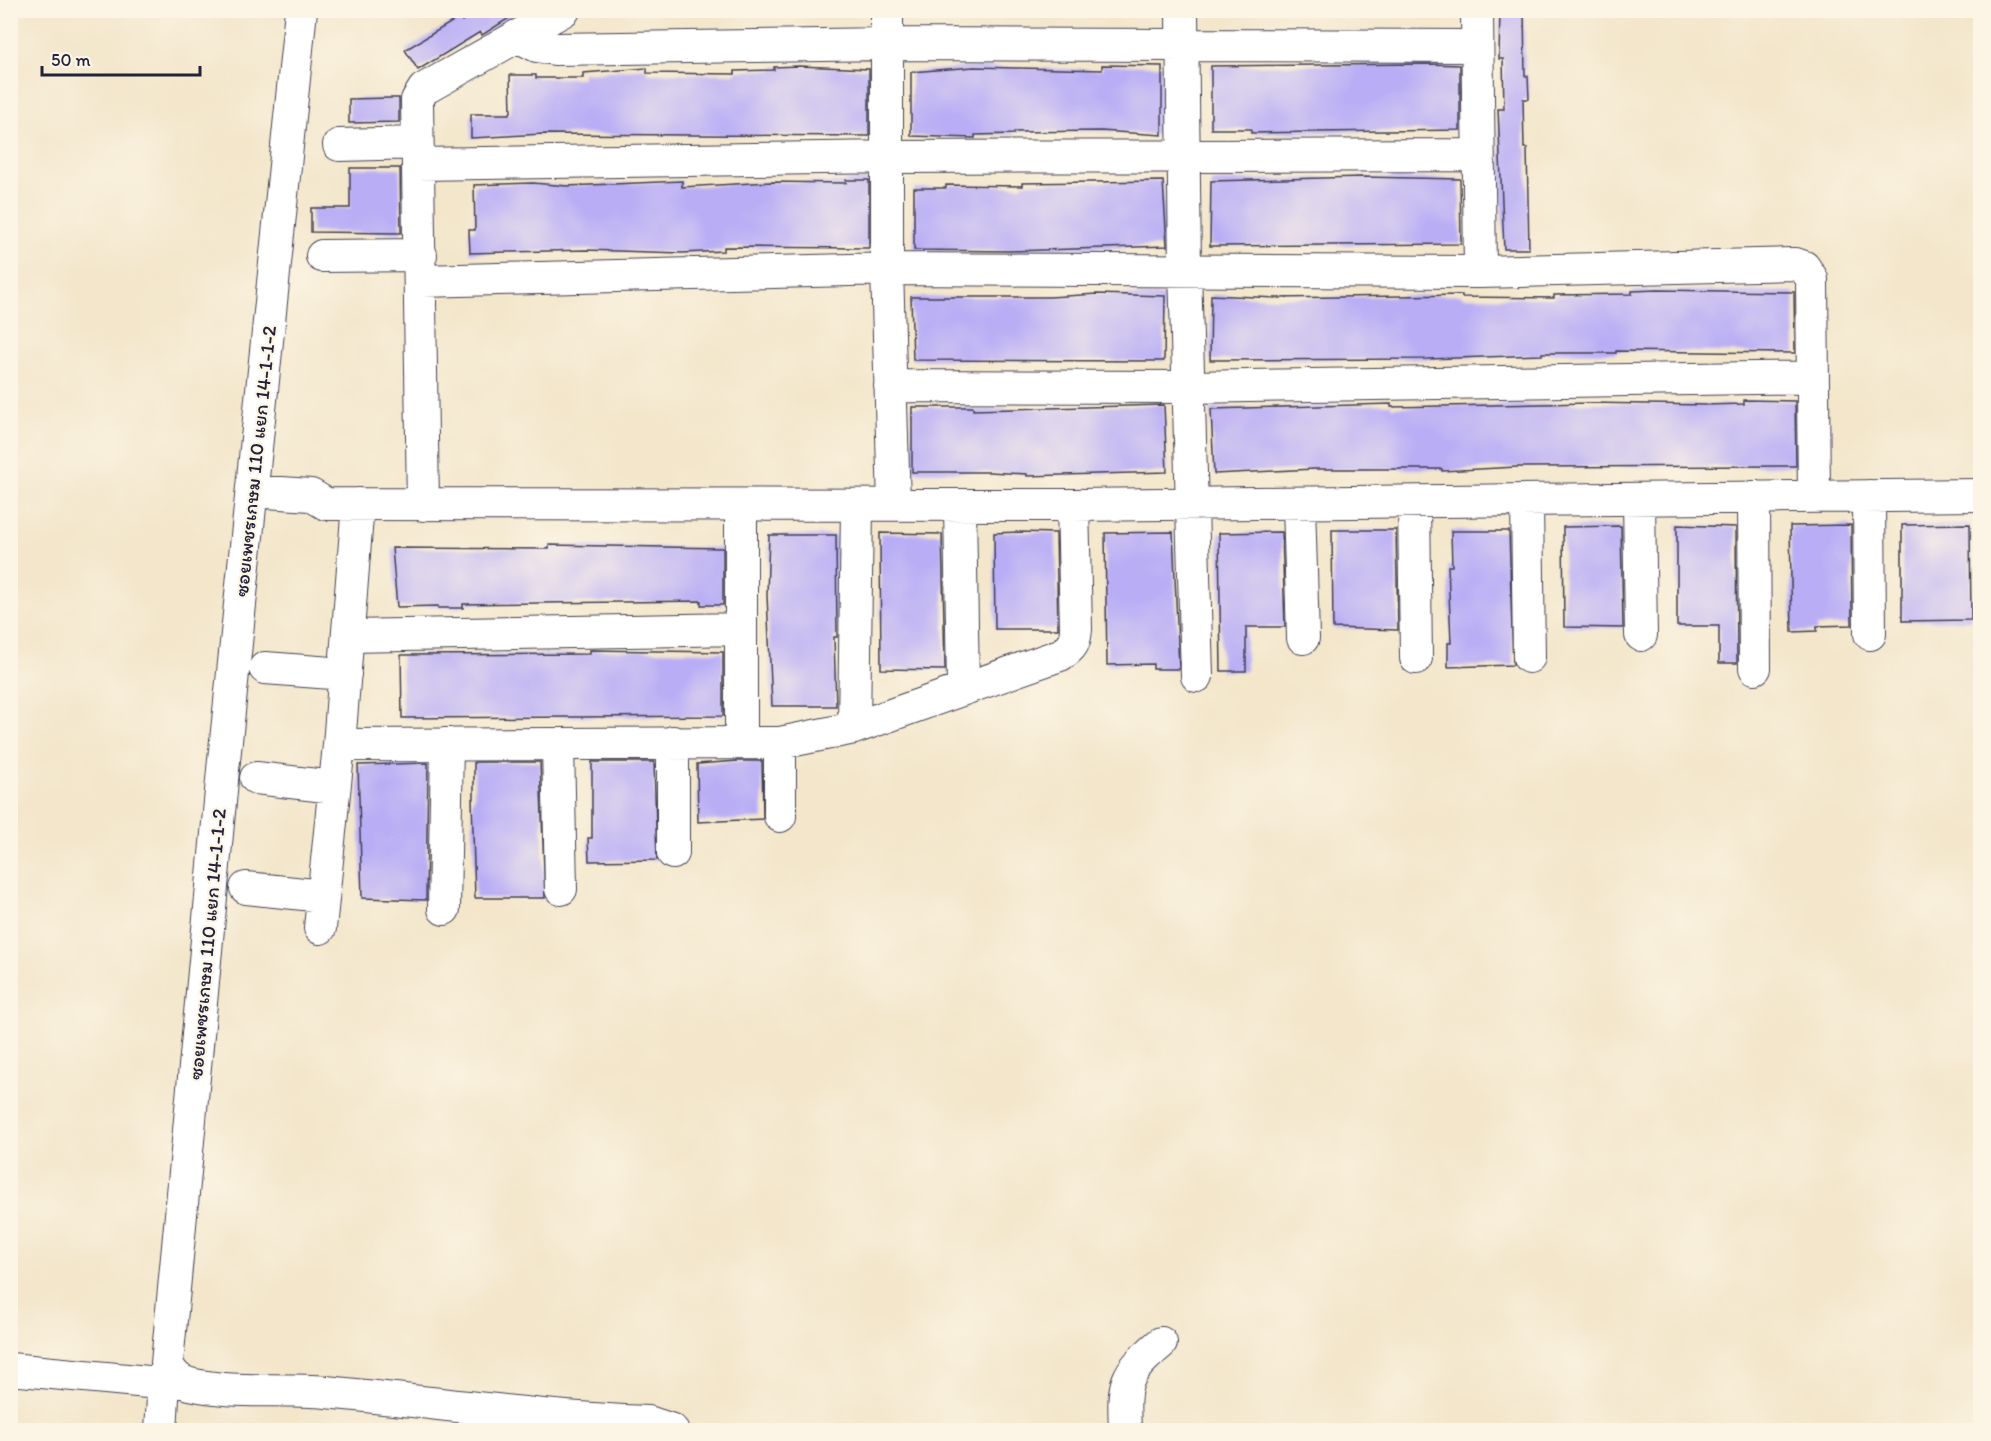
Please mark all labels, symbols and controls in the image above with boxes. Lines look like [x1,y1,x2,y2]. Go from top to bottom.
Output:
scale bar [42,39,200,77]
text: 50 m [51,49,91,71]
street label: ซอยเพชรเกษม 110 แยก 14-1-1-2 [229,324,281,598]
street label: ซอยเพชรเกษม 110 แยก 14-1-1-2 [183,807,231,1081]

